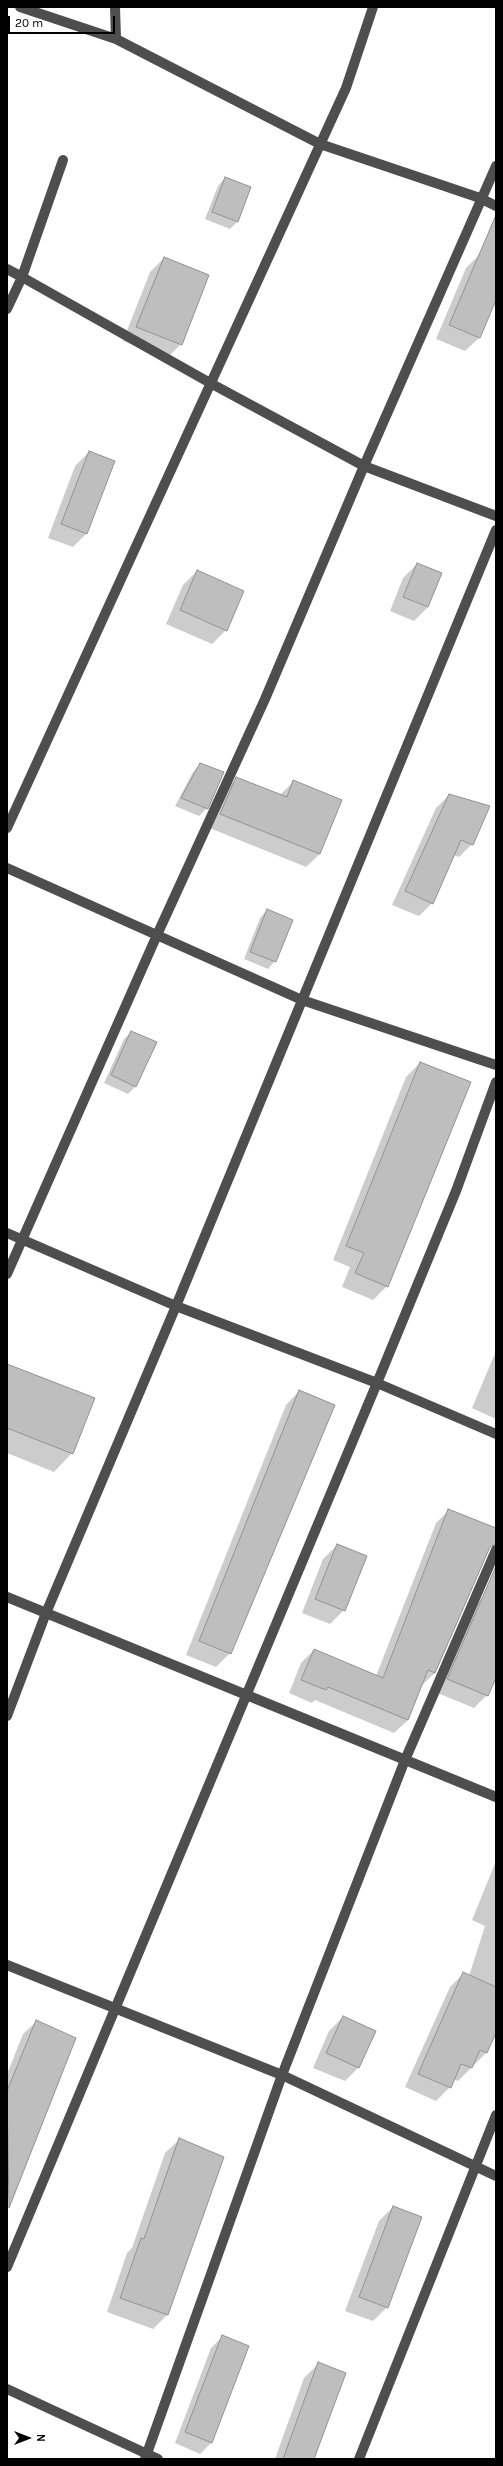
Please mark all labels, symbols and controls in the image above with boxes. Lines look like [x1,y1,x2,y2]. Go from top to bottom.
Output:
scale bar [10,8,117,34]
text: 20 m [15,16,43,30]
north arrow [8,2418,48,2458]
text: N [34,2434,47,2442]

